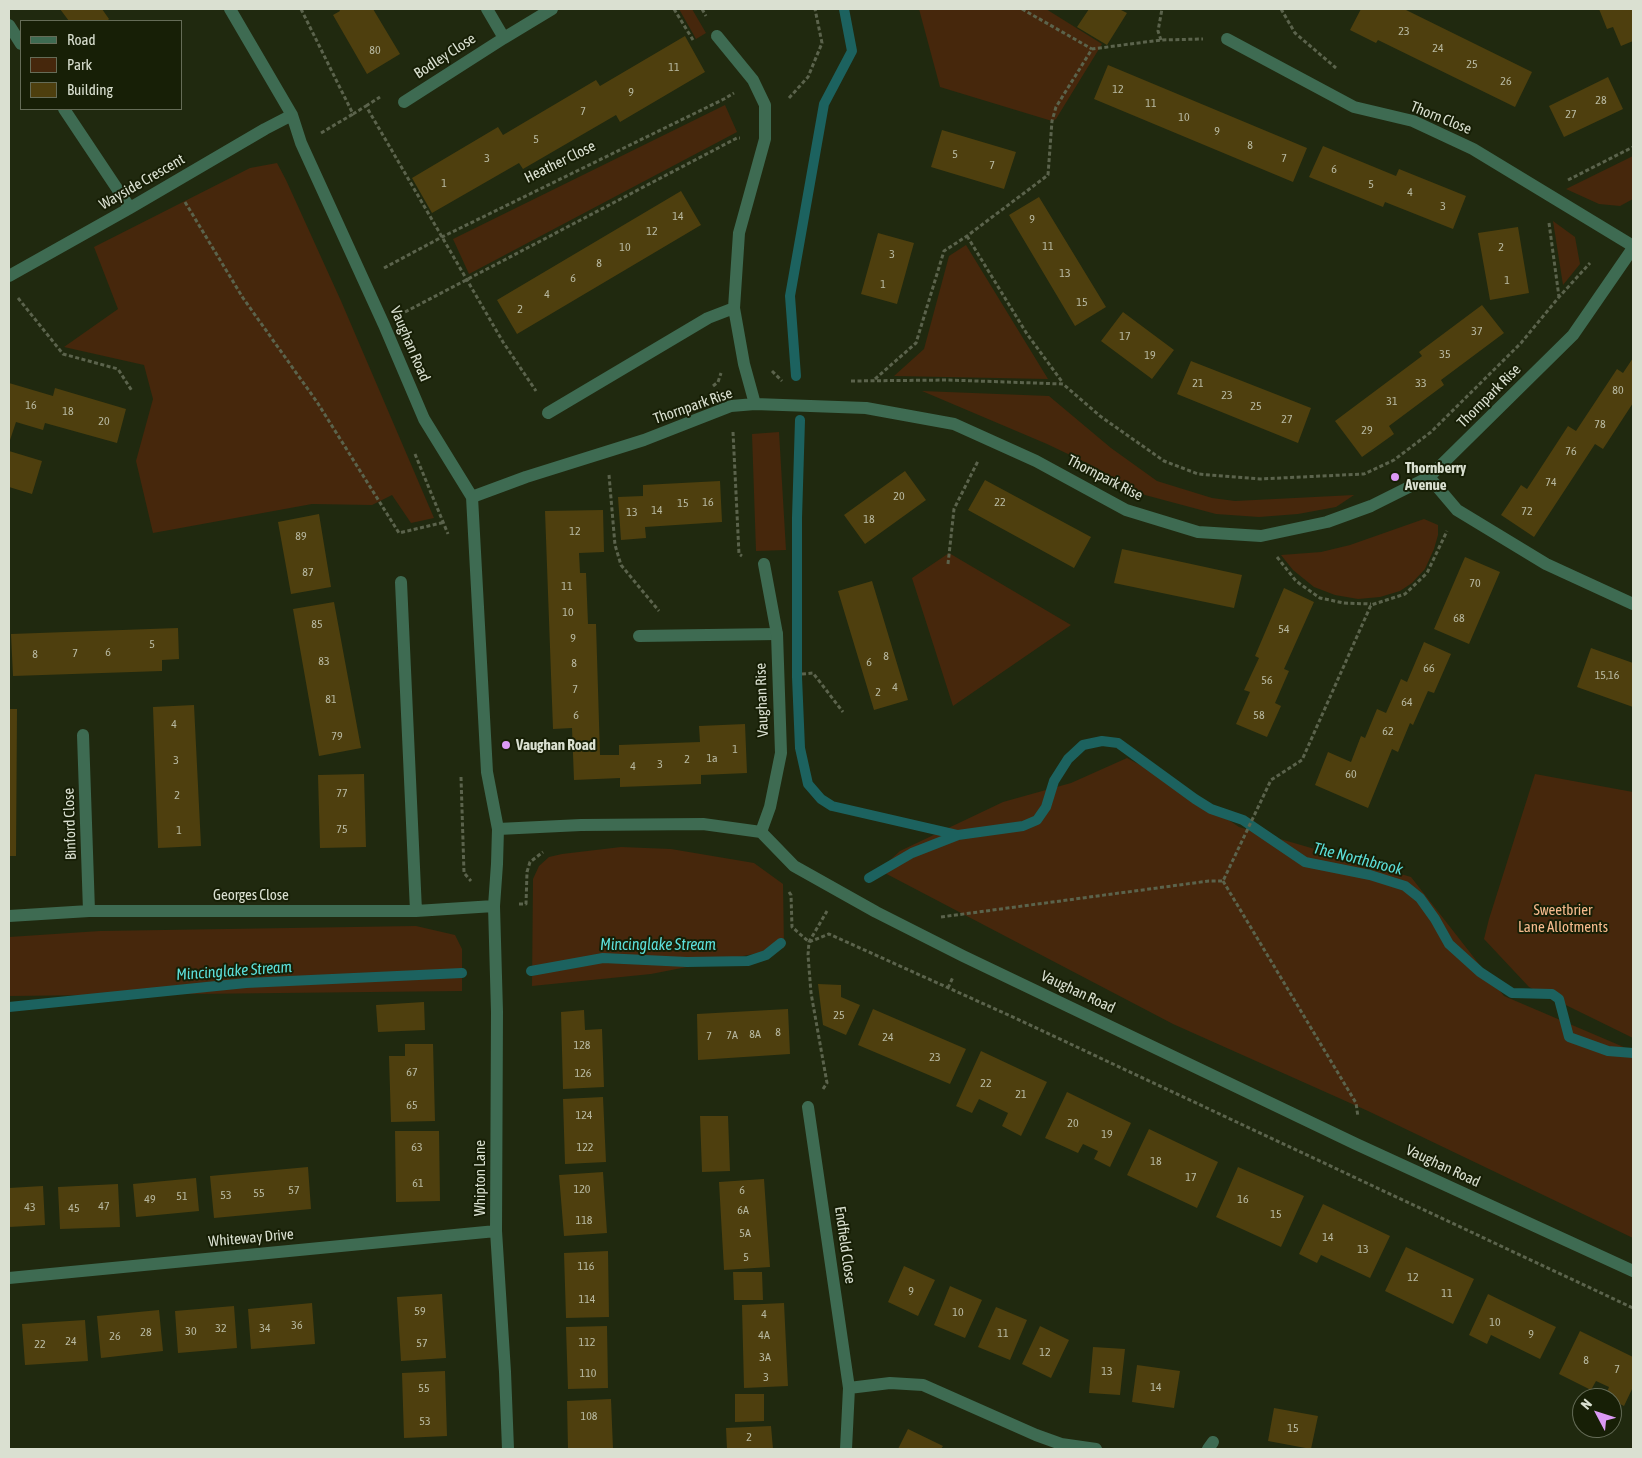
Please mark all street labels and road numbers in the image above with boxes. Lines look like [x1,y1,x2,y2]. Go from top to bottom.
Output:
street label: Bodley Close [411,29,479,83]
street label: Thorn Close [1408,98,1474,138]
street label: Heather Close [521,137,599,187]
street label: Wayside Crescent [96,150,188,214]
street label: Vaughan Road [386,304,434,384]
street label: Thornpark Rise [1453,360,1525,432]
street label: Thornpark Rise [651,384,735,428]
street label: Thornpark Rise [1064,451,1146,505]
street label: Vaughan Rise [752,663,772,737]
street label: Binford Close [60,788,80,860]
street label: Georges Close [213,886,289,904]
street label: Vaughan Road [1038,967,1118,1017]
street label: Whipton Lane [471,1140,489,1216]
street label: Vaughan Road [1403,1141,1483,1191]
street label: Endfield Close [831,1205,859,1285]
street label: Whiteway Drive [208,1225,294,1251]

